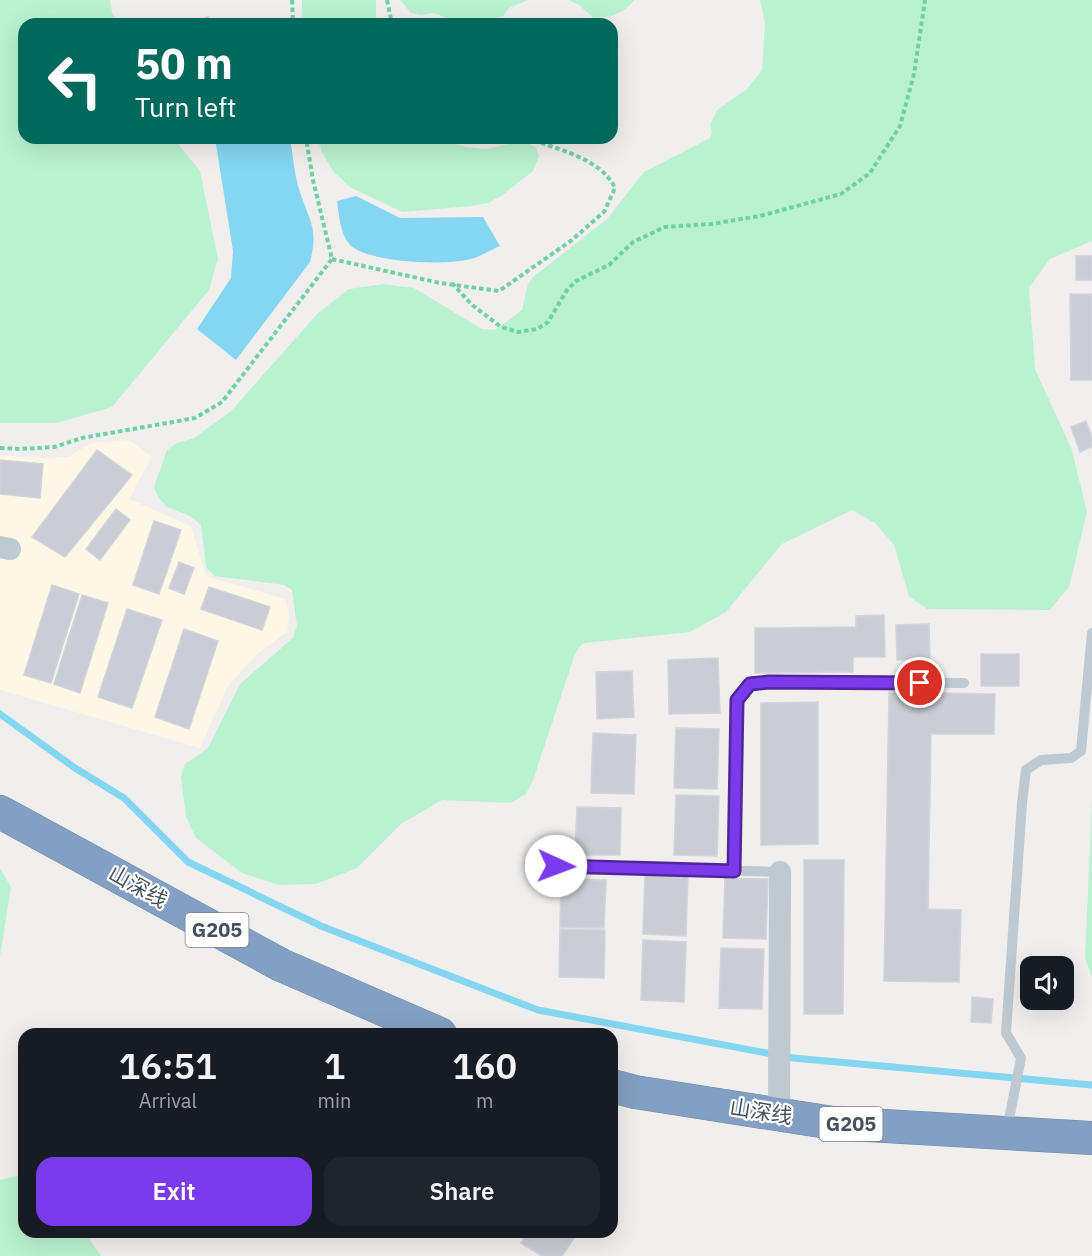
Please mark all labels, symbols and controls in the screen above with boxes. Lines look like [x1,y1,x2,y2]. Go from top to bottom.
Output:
text: 50 m [135,36,233,91]
icon: left [36,42,114,120]
text: Turn left [135,89,236,124]
pin [894,657,945,708]
icon: arrive [903,666,936,699]
position arrow [524,834,588,898]
street label: 山深线 [104,859,173,914]
road number: G205 [186,913,248,947]
map controls [1020,956,1074,1010]
button: sound [1020,956,1074,1010]
text: 16:51 [119,1042,217,1089]
text: 1 [324,1042,345,1089]
text: 160 [452,1042,517,1089]
text: Arrival [139,1087,197,1114]
text: min [318,1087,351,1114]
text: m [476,1087,493,1114]
street label: 山深线 [728,1092,794,1130]
road number: G205 [820,1107,882,1141]
button: Exit [36,1157,312,1226]
button: Share [324,1157,600,1226]

